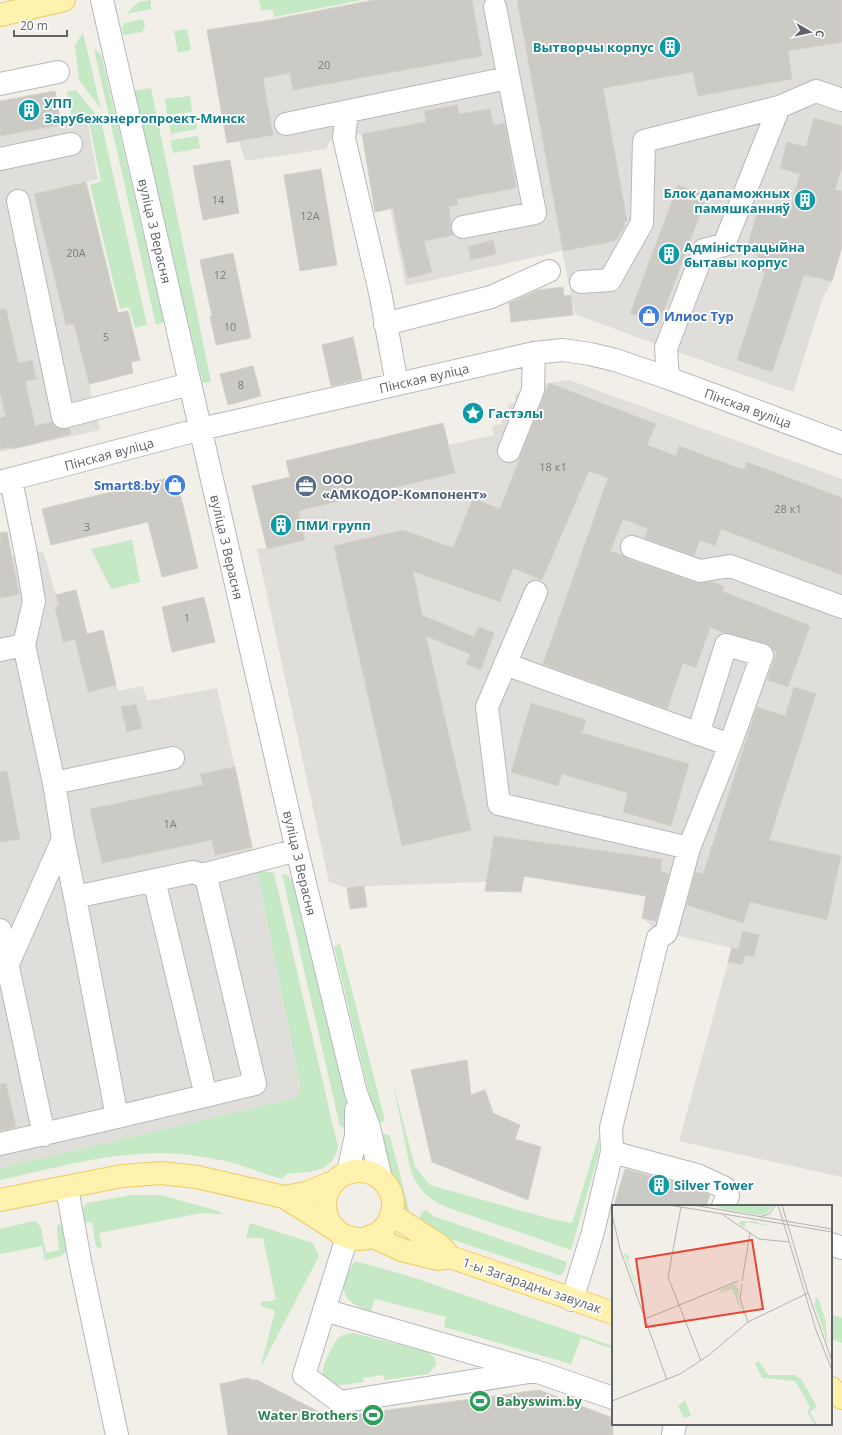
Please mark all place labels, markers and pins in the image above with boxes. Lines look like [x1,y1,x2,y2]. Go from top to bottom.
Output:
building icon: Вытворчы корпус [657,34,683,60]
place label: Вытворчы корпус [533,38,654,56]
place label: УПП Зарубежэнергопроект-Минск [44,94,246,127]
building icon: УПП Зарубежэнергопроект-Минск [16,97,42,123]
place label: Блок дапаможных памяшканняў [663,184,791,217]
building icon: Блок дапаможных памяшканняў [792,187,818,213]
place label: Адміністрацыйна бытавы корпус [684,238,805,271]
building icon: Адміністрацыйна бытавы корпус [656,241,682,267]
shop icon: Илиос Тур [636,303,662,329]
place label: Илиос Тур [664,307,734,325]
place icon: Гастэлы [460,400,486,426]
place label: Гастэлы [488,404,543,422]
place label: ООО «АМКОДОР-Компонент» [322,470,487,503]
shop icon: Smart8.by [162,472,188,498]
office icon: ООО «АМКОДОР-Компонент» [293,473,319,499]
place label: Smart8.by [94,476,161,494]
building icon: ПМИ групп [268,512,294,538]
place label: ПМИ групп [296,516,371,534]
building icon: Silver Tower [646,1172,672,1198]
place label: Silver Tower [674,1176,754,1194]
sports icon: Babyswim.by [467,1388,493,1414]
place label: Babyswim.by [496,1392,582,1410]
sports icon: Water Brothers [360,1402,386,1428]
place label: Water Brothers [258,1406,358,1424]

